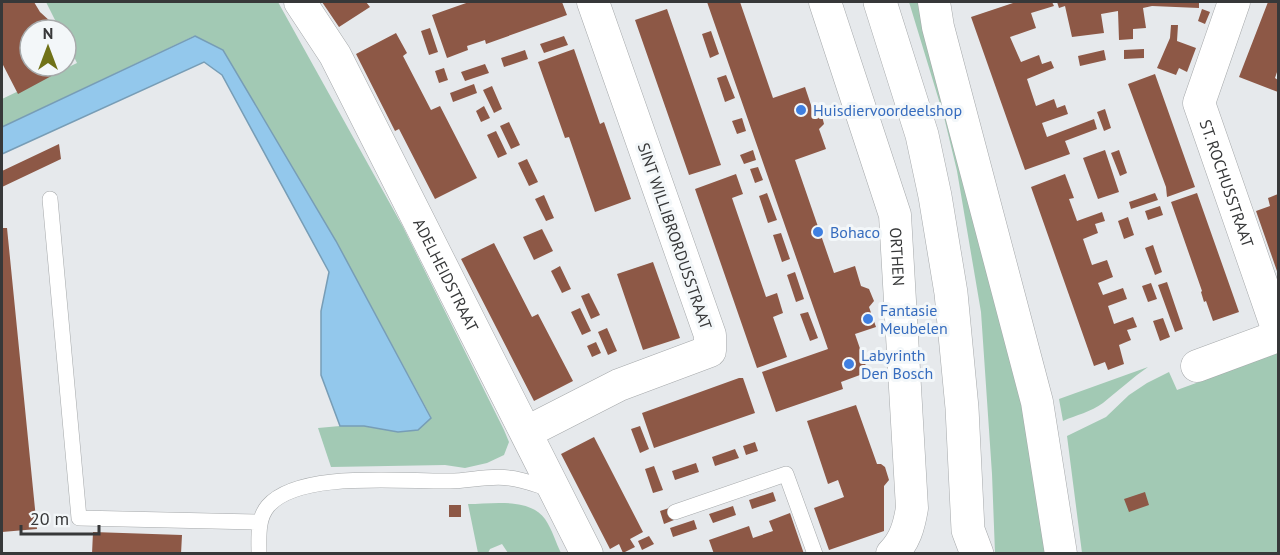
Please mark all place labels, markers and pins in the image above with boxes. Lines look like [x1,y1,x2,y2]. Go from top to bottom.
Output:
place label: Huisdiervoordeelshop [813,100,962,120]
marker: Huisdiervoordeelshop [794,103,808,117]
place label: Bohaco [830,222,880,242]
marker: Bohaco [811,225,825,239]
place label: Fantasie Meubelen [880,300,948,338]
marker: Fantasie Meubelen [861,312,875,326]
place label: Labyrinth Den Bosch [861,345,933,383]
marker: Labyrinth Den Bosch [842,357,856,371]

